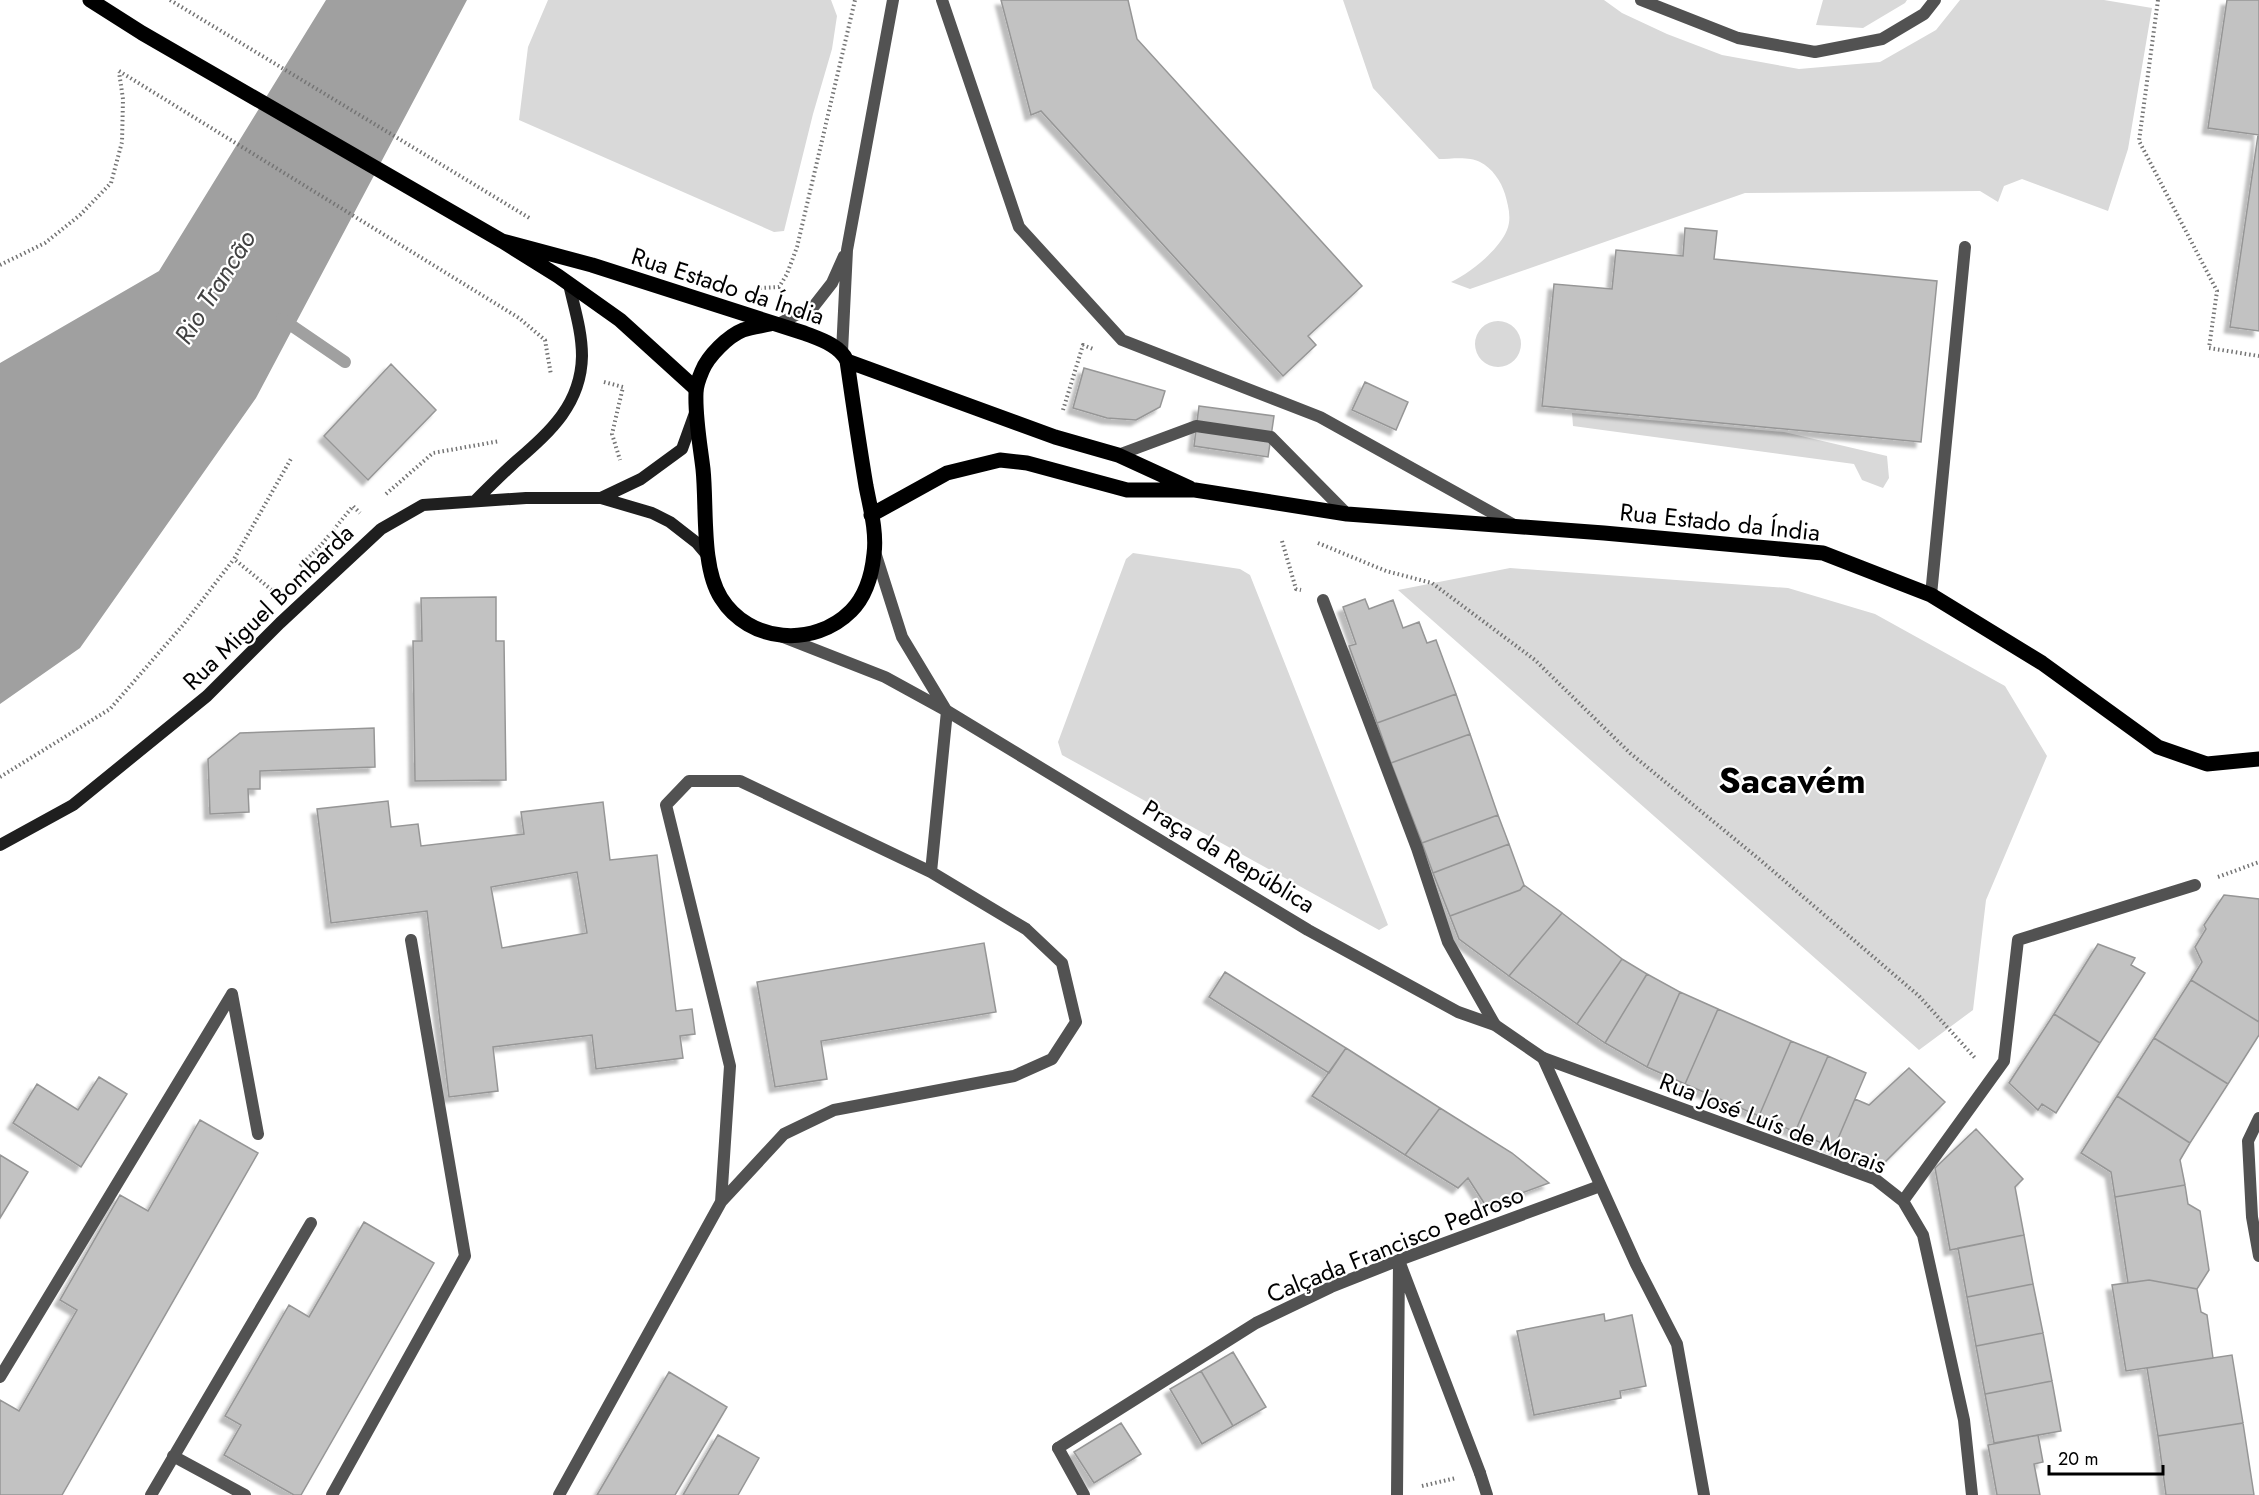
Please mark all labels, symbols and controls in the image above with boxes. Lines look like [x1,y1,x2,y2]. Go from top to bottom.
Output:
water label: Rio Trancão [165,222,265,352]
street label: Rua Estado da Índia [627,238,829,334]
street label: Rua Estado da Índia [1618,494,1822,550]
street label: Rua Miguel Bombarda [175,516,361,698]
district label: Sacavém [1718,754,1866,806]
street label: Praça da República [1136,791,1322,921]
street label: Rua José Luís de Morais [1655,1064,1891,1182]
street label: Calçada Francisco Pedroso [1261,1176,1529,1312]
scale bar [2049,1438,2163,1476]
text: 20 m [2058,1446,2098,1472]

